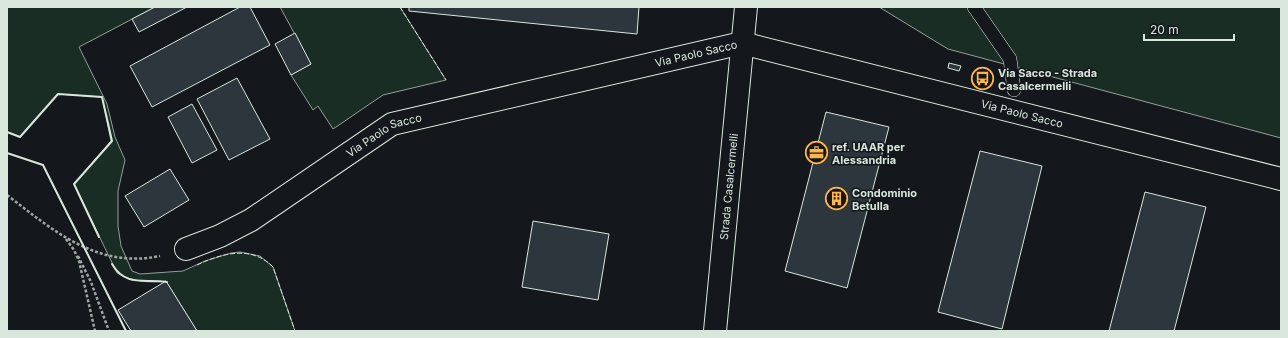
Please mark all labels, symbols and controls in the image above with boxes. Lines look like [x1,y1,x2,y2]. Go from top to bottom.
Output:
scale bar [1144,16,1234,42]
text: 20 m [1150,22,1179,37]
street label: Via Paolo Sacco [654,37,739,70]
bus stop icon: Via Sacco - Strada Casalcermelli [969,66,995,92]
place label: Via Sacco - Strada Casalcermelli [998,66,1097,93]
street label: Via Paolo Sacco [980,97,1065,131]
street label: Via Paolo Sacco [343,110,423,160]
street label: Strada Casalcermelli [717,133,741,241]
office icon: ref. UAAR per Alessandria [803,140,829,166]
place label: ref. UAAR per Alessandria [832,140,905,167]
building icon: Condominio Betulla [824,186,850,212]
place label: Condominio Betulla [852,186,917,213]

